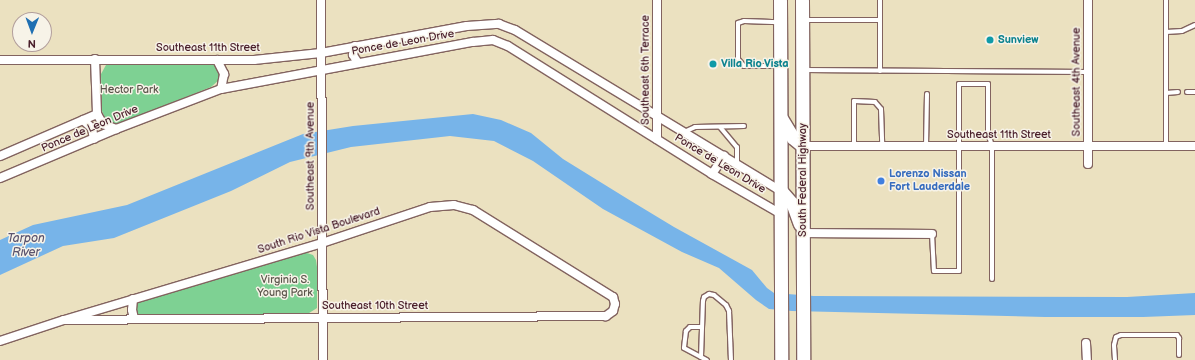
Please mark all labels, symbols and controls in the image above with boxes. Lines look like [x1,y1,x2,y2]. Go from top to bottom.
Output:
north arrow [12,12,52,52]
street label: Southeast 6th Terrace [639,15,653,125]
street label: Ponce de Leon Drive [351,27,455,59]
street label: Southeast 4th Avenue [1070,28,1084,136]
place label: Sunview [998,33,1038,47]
marker: Sunview [985,35,995,45]
text: N [28,37,36,50]
street label: Southeast 11th Street [156,41,260,55]
place label: Villa Rio Vista [721,57,789,71]
marker: Villa Rio Vista [708,59,718,69]
park label: Hector Park [100,83,158,97]
street label: Southeast 9th Avenue [304,102,318,210]
street label: Ponce de Leon Drive [40,103,140,155]
street label: South Federal Highway [796,123,810,237]
street label: Southeast 11th Street [947,128,1051,142]
street label: Ponce de Leon Drive [672,132,768,196]
place label: Lorenzo Nissan Fort Lauderdale [889,168,970,194]
marker: Lorenzo Nissan Fort Lauderdale [876,176,886,186]
street label: South Rio Vista Boulevard [256,205,382,257]
water label: Tarpon River [7,232,45,260]
park label: Virginia S. Young Park [257,274,313,300]
street label: Southeast 10th Street [322,299,428,313]

